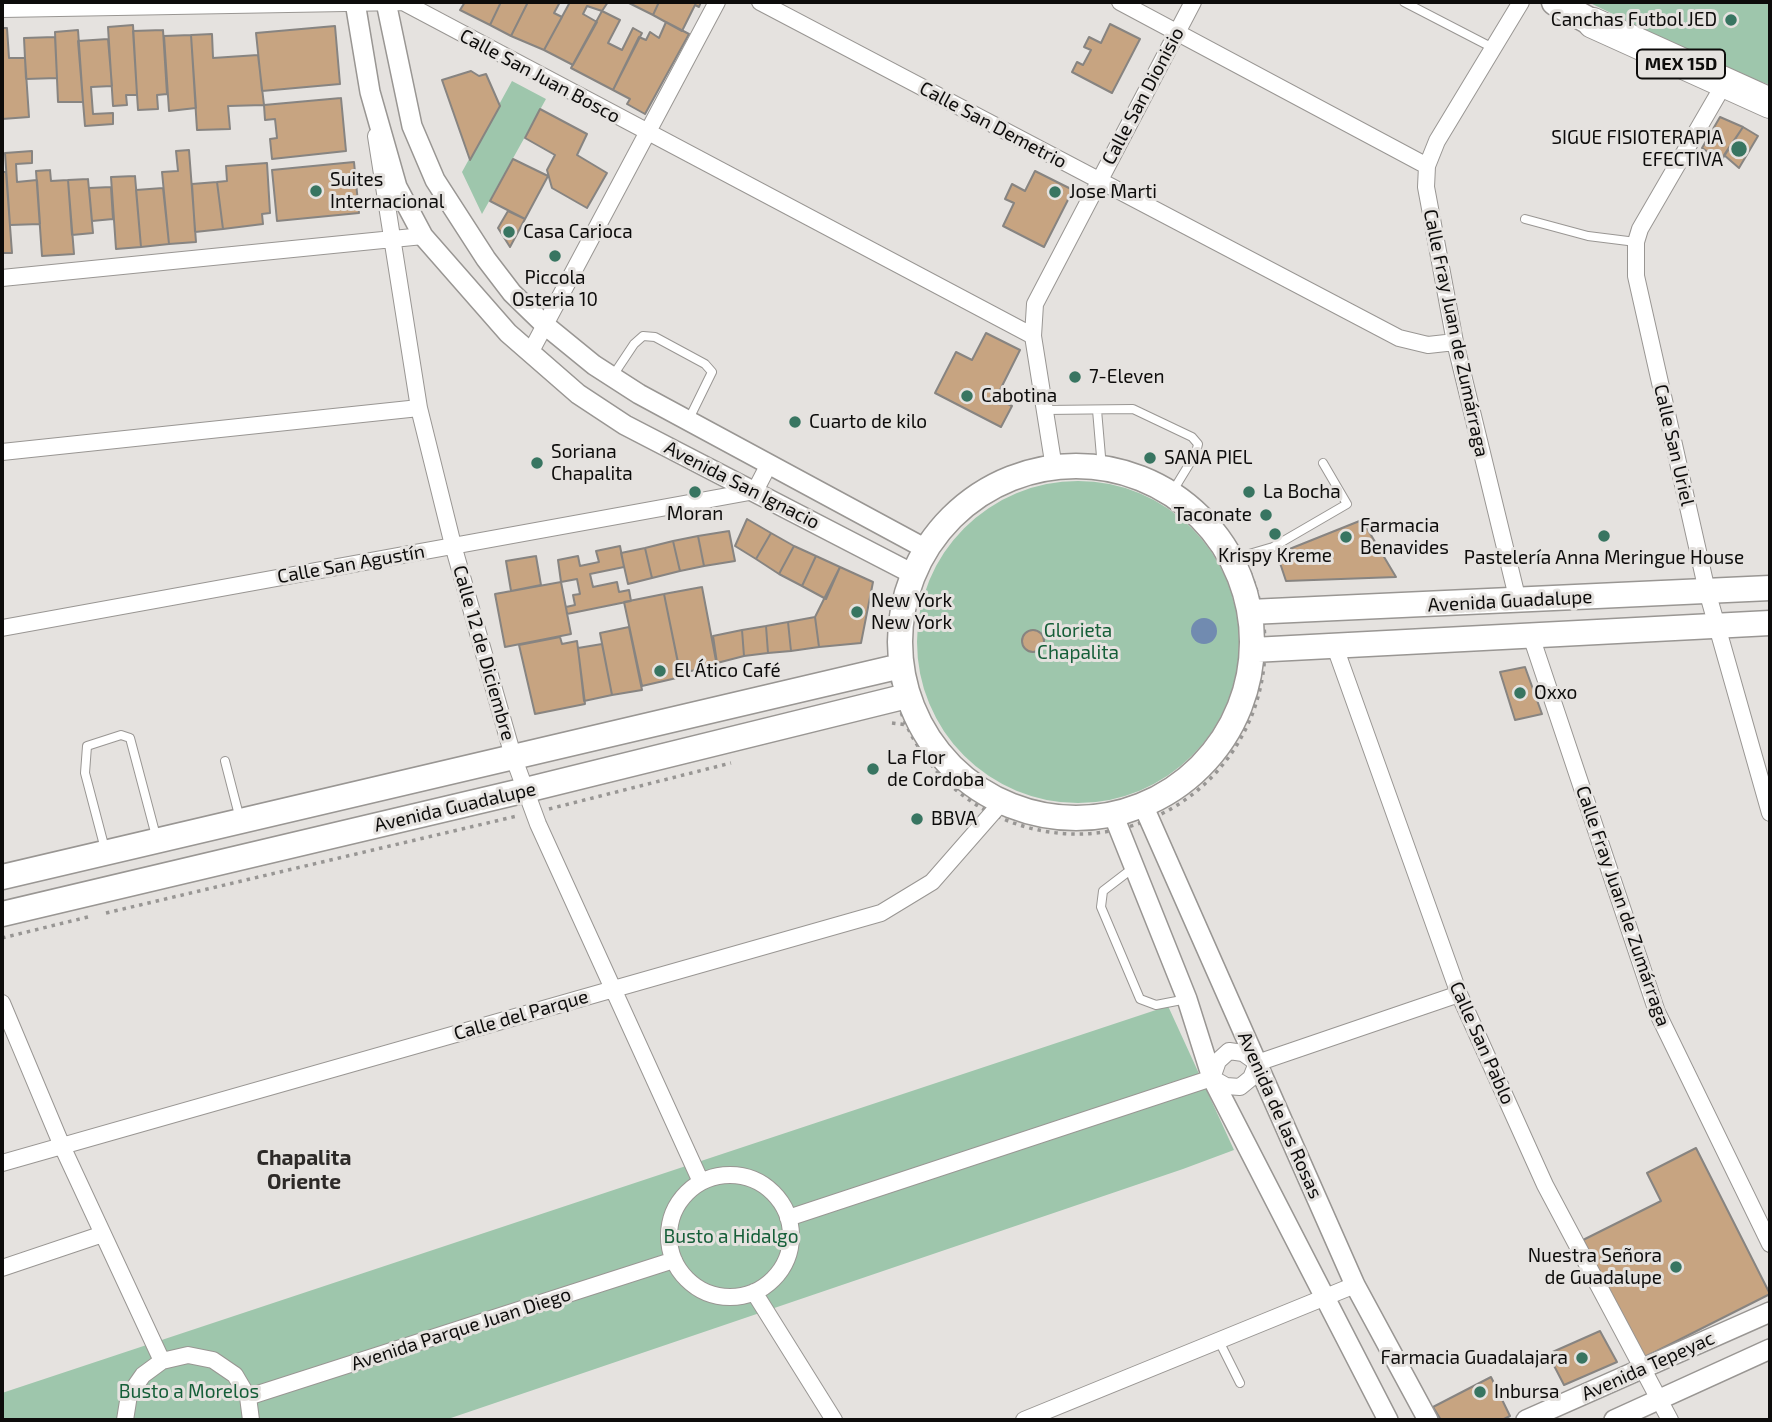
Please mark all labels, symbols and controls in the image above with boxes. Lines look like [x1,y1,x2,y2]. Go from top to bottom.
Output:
place label: Canchas Futbol JED [1551,9,1717,31]
marker: Canchas Futbol JED [1723,12,1739,28]
street label: Calle San Dionisio [1097,23,1189,169]
street label: Calle San Juan Bosco [456,24,624,128]
road number: MEX 15D [1637,50,1725,78]
street label: Calle San Demetrio [916,77,1070,173]
place label: SIGUE FISIOTERAPIA EFECTIVA [1551,127,1723,171]
marker: SIGUE FISIOTERAPIA EFECTIVA [1729,139,1749,159]
place label: Suites Internacional [330,169,444,213]
place label: Jose Marti [1069,181,1157,203]
marker: Suites Internacional [308,183,324,199]
marker: Jose Marti [1047,184,1063,200]
street label: Calle Fray Juan de Zumárraga [1419,207,1493,459]
place label: Casa Carioca [523,221,633,243]
marker: Casa Carioca [501,224,517,240]
marker: Piccola Osteria 10 [547,248,563,264]
place label: Piccola Osteria 10 [512,267,598,311]
place label: 7-Eleven [1089,366,1164,388]
marker: 7-Eleven [1067,369,1083,385]
street label: Calle San Uriel [1649,382,1699,508]
place label: Cabotina [981,385,1057,407]
marker: Cabotina [959,388,975,404]
place label: Cuarto de kilo [809,411,927,433]
marker: Cuarto de kilo [787,414,803,430]
street label: Avenida San Ignacio [661,436,823,534]
place label: Soriana Chapalita [551,441,633,485]
place label: SANA PIEL [1164,447,1253,469]
marker: SANA PIEL [1142,450,1158,466]
marker: Soriana Chapalita [529,455,545,471]
place label: La Bocha [1263,481,1341,503]
marker: Moran [687,484,703,500]
marker: La Bocha [1241,484,1257,500]
place label: Moran [667,503,723,525]
place label: Taconate [1173,504,1252,526]
marker: Taconate [1258,507,1274,523]
place label: Farmacia Benavides [1360,515,1449,559]
marker: Krispy Kreme [1267,526,1283,542]
marker: Pastelería Anna Meringue House [1596,528,1612,544]
marker: Farmacia Benavides [1338,529,1354,545]
street label: Calle San Agustín [276,540,426,588]
place label: Krispy Kreme [1218,545,1332,567]
place label: Pastelería Anna Meringue House [1464,547,1744,569]
street label: Calle 12 de Diciembre [448,563,520,743]
street label: Avenida Guadalupe [1427,585,1593,617]
place label: New York New York [871,590,952,634]
marker: New York New York [849,604,865,620]
park label: Glorieta Chapalita [1037,620,1119,664]
place label: El Ático Café [674,660,781,682]
marker: El Ático Café [652,663,668,679]
place label: Oxxo [1534,682,1577,704]
marker: Oxxo [1512,685,1528,701]
place label: La Flor de Cordoba [887,747,984,791]
marker: La Flor de Cordoba [865,761,881,777]
street label: Avenida Guadalupe [372,777,538,837]
street label: Calle Fray Juan de Zumárraga [1571,783,1675,1029]
place label: BBVA [931,808,977,830]
marker: BBVA [909,811,925,827]
street label: Calle San Pablo [1445,978,1519,1108]
street label: Calle del Parque [451,985,591,1045]
street label: Avenida de las Rosas [1233,1028,1327,1202]
district label: Chapalita Oriente [257,1145,351,1195]
park label: Busto a Hidalgo [664,1226,798,1248]
place label: Nuestra Señora de Guadalupe [1528,1245,1662,1289]
marker: Nuestra Señora de Guadalupe [1668,1259,1684,1275]
street label: Avenida Parque Juan Diego [348,1283,574,1375]
street label: Avenida Tepeyac [1578,1327,1718,1405]
place label: Farmacia Guadalajara [1381,1347,1568,1369]
marker: Farmacia Guadalajara [1574,1350,1590,1366]
park label: Busto a Morelos [119,1381,259,1403]
place label: Inbursa [1494,1381,1559,1403]
marker: Inbursa [1472,1384,1488,1400]

